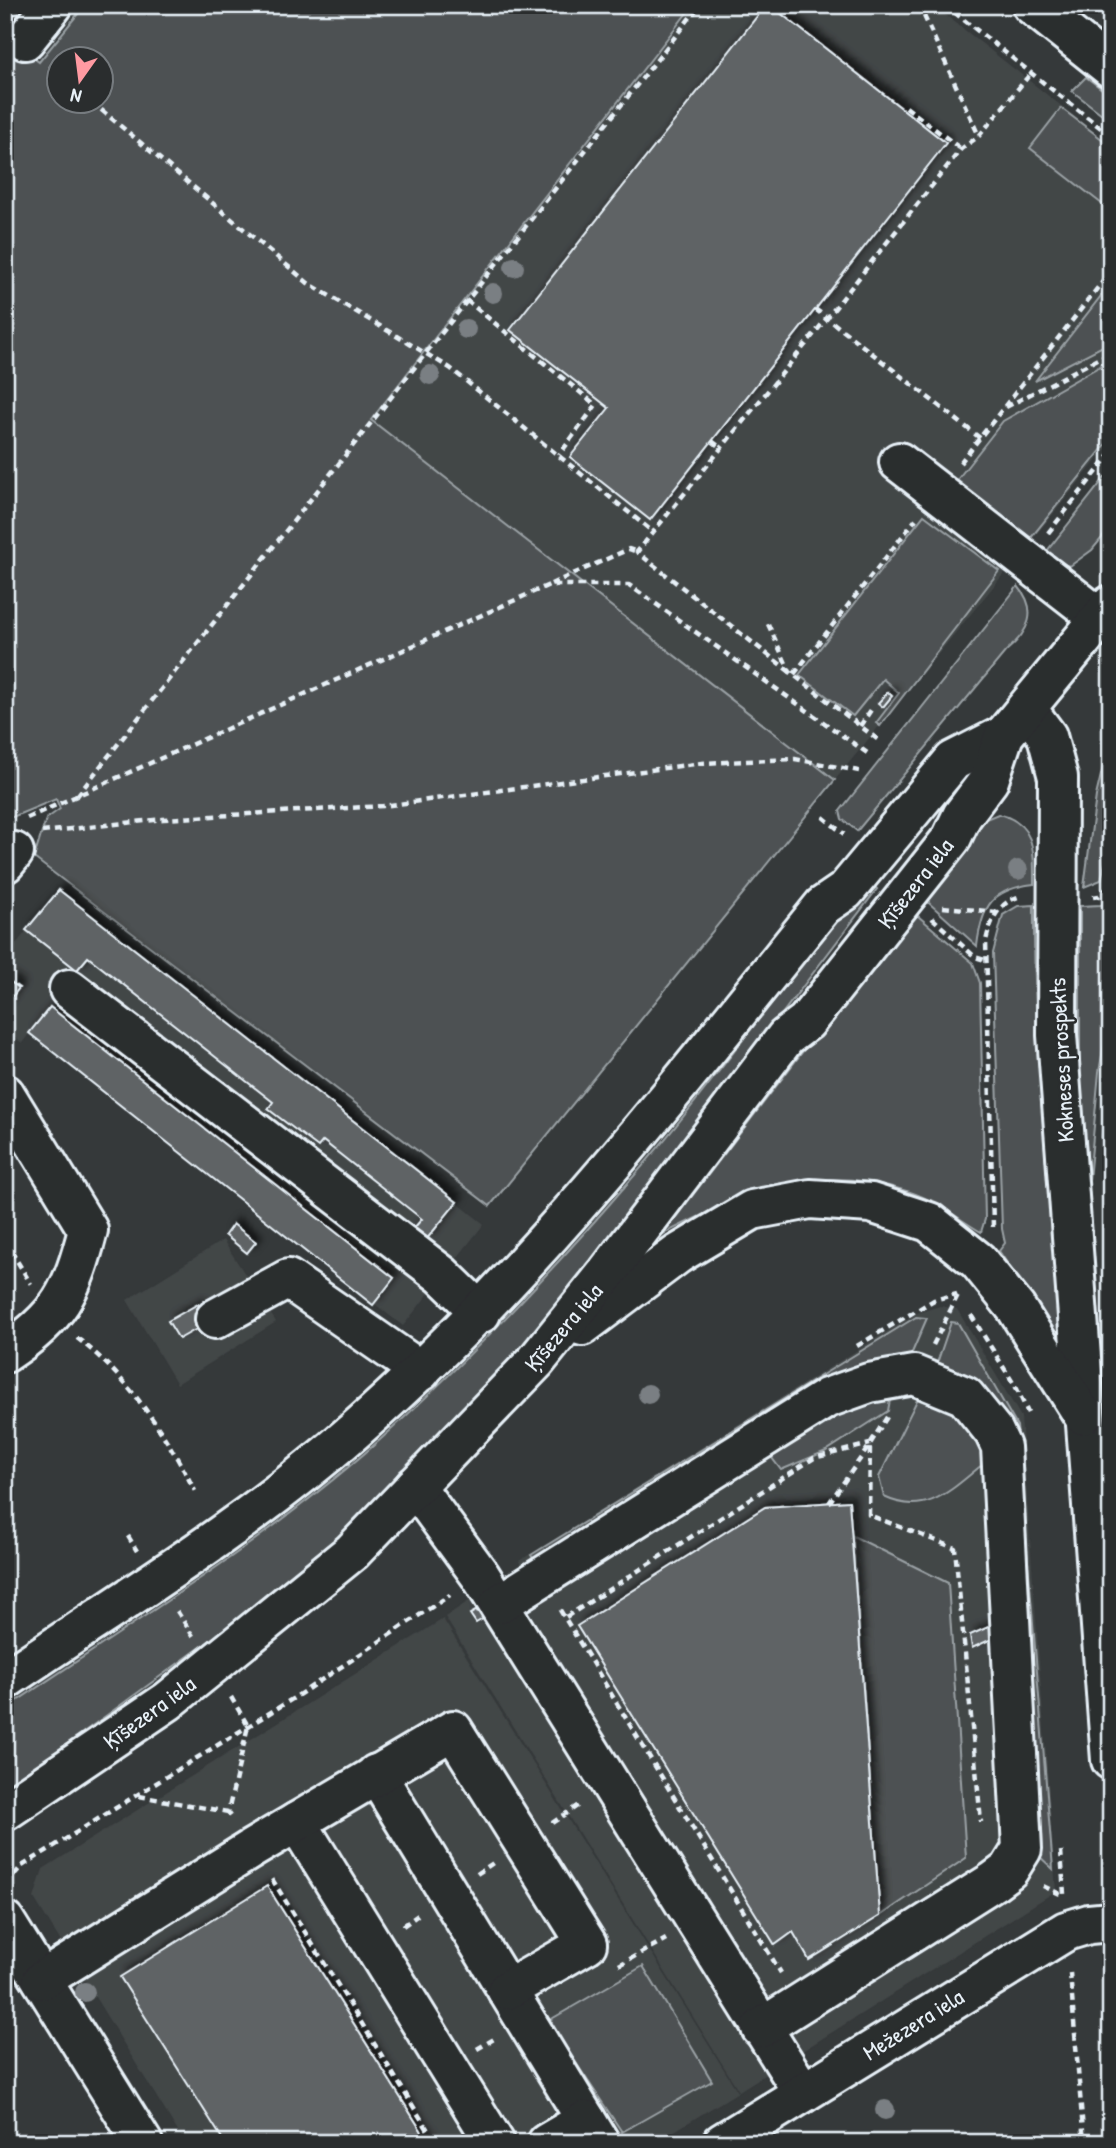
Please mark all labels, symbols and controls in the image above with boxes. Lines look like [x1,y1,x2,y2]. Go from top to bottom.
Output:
north arrow [46,46,116,116]
text: N [68,83,84,110]
street label: Ķīšezera iela [870,831,960,935]
street label: Kokneses prospekts [1041,977,1081,1143]
street label: Ķīšezera iela [517,1276,609,1378]
street label: Ķīšezera iela [97,1668,201,1756]
street label: Mežezera iela [857,1981,969,2067]

